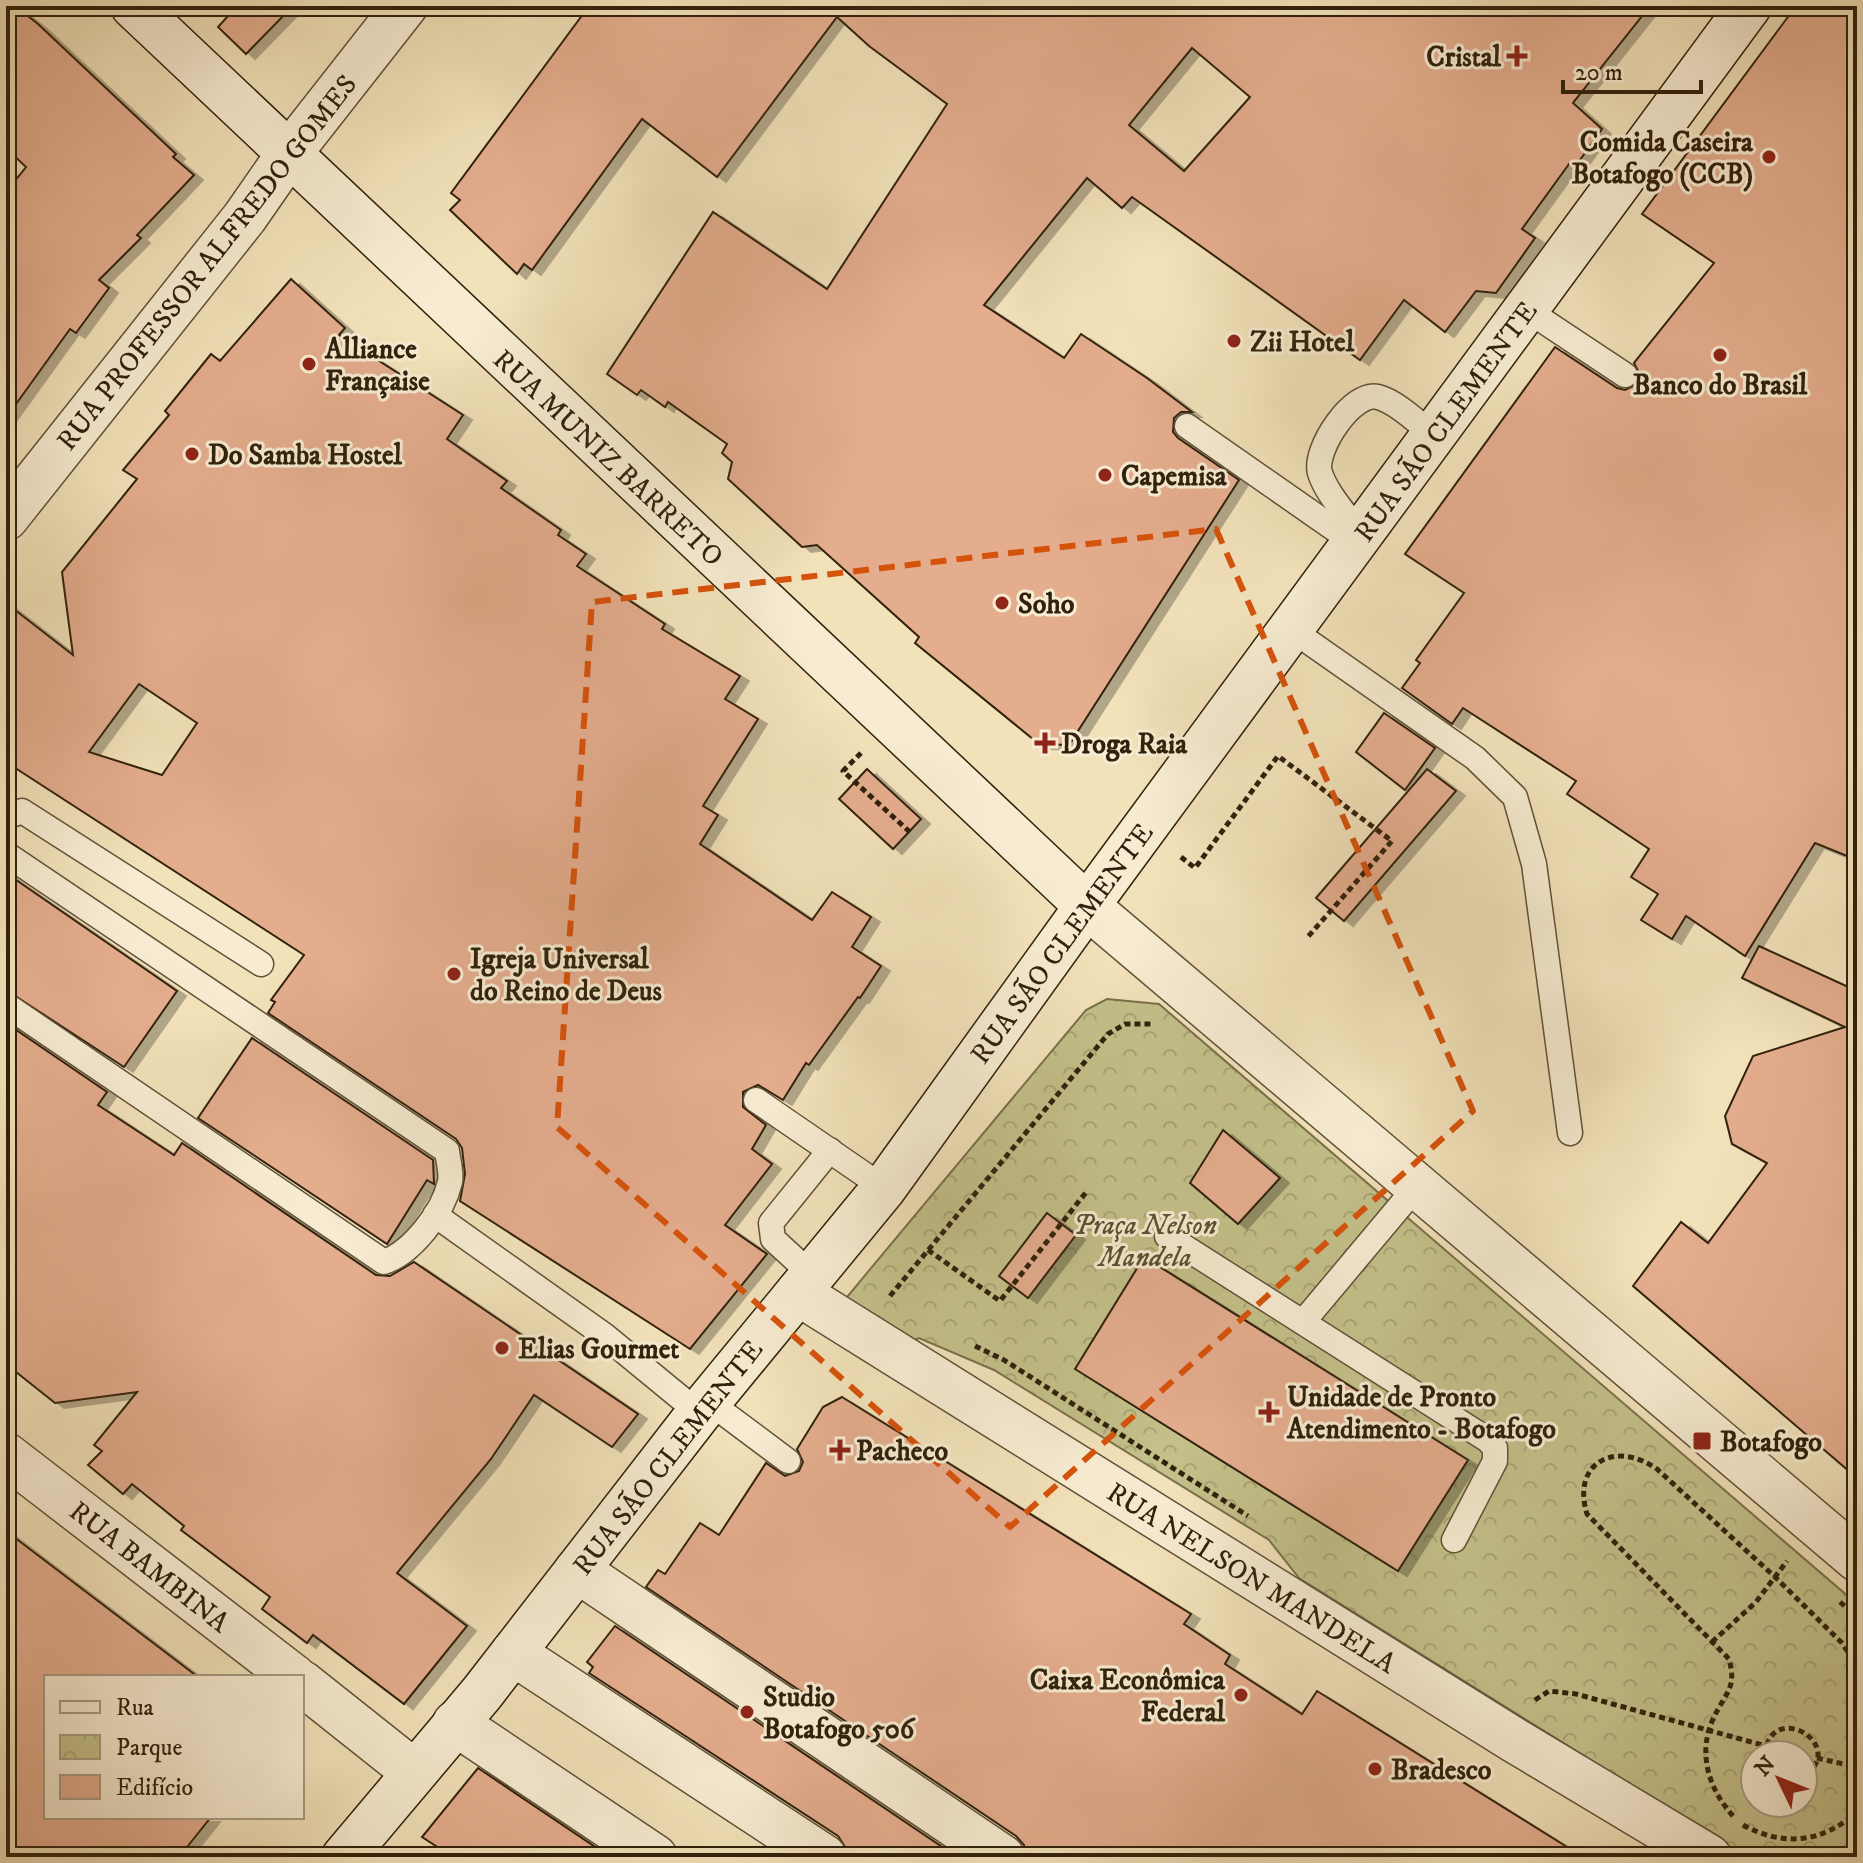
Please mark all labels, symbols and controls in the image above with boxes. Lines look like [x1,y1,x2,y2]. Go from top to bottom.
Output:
place label: Cristal [1426,40,1502,75]
scale bar [1563,44,1701,94]
marker: Cristal [1508,47,1526,65]
text: 20 m [1575,58,1623,88]
street label: RUA PROFESSOR ALFREDO GOMES [50,68,365,458]
place label: Comida Caseira Botafogo (CCB) [1572,125,1754,192]
marker: Comida Caseira Botafogo (CCB) [1760,148,1778,166]
street label: RUA SÃO CLEMENTE [1346,294,1545,549]
place label: Zii Hotel [1250,325,1355,360]
place label: Alliance Française [324,332,430,399]
marker: Zii Hotel [1225,332,1243,350]
street label: RUA MUNIZ BARRETO [485,342,730,574]
marker: Banco do Brasil [1711,346,1729,364]
marker: Alliance Française [300,355,318,373]
place label: Banco do Brasil [1633,368,1808,403]
place label: Do Samba Hostel [208,438,403,473]
marker: Do Samba Hostel [183,445,201,463]
place label: Capemisa [1121,459,1228,494]
marker: Capemisa [1096,466,1114,484]
place label: Soho [1018,587,1075,622]
marker: Soho [993,594,1011,612]
place label: Droga Raia [1061,727,1188,762]
marker: Droga Raia [1036,734,1054,752]
street label: RUA SÃO CLEMENTE [962,816,1161,1071]
place label: Igreja Universal do Reino de Deus [470,942,663,1009]
marker: Igreja Universal do Reino de Deus [445,965,463,983]
park label: Praça Nelson Mandela [1073,1208,1217,1275]
place label: Elias Gourmet [518,1332,679,1367]
street label: RUA SÃO CLEMENTE [565,1333,771,1583]
marker: Elias Gourmet [493,1339,511,1357]
place label: Unidade de Pronto Atendimento - Botafogo [1286,1380,1556,1447]
marker: Unidade de Pronto Atendimento - Botafogo [1258,1401,1280,1423]
place label: Botafogo [1720,1425,1822,1460]
marker: Botafogo [1691,1430,1713,1452]
place label: Pacheco [856,1434,948,1469]
marker: Pacheco [831,1441,849,1459]
street label: RUA NELSON MANDELA [1100,1475,1403,1682]
street label: RUA BAMBINA [62,1494,237,1641]
place label: Caixa Econômica Federal [1030,1663,1226,1730]
legend [44,1675,304,1819]
place label: Studio Botafogo 506 [763,1680,916,1747]
marker: Caixa Econômica Federal [1232,1686,1250,1704]
text: Rua [116,1693,155,1723]
marker: Studio Botafogo 506 [738,1703,756,1721]
text: Parque [116,1733,182,1763]
north arrow [1739,1739,1819,1819]
text: N [1749,1751,1782,1782]
place label: Bradesco [1391,1753,1492,1788]
marker: Bradesco [1366,1760,1384,1778]
text: Edifício [116,1773,193,1803]

